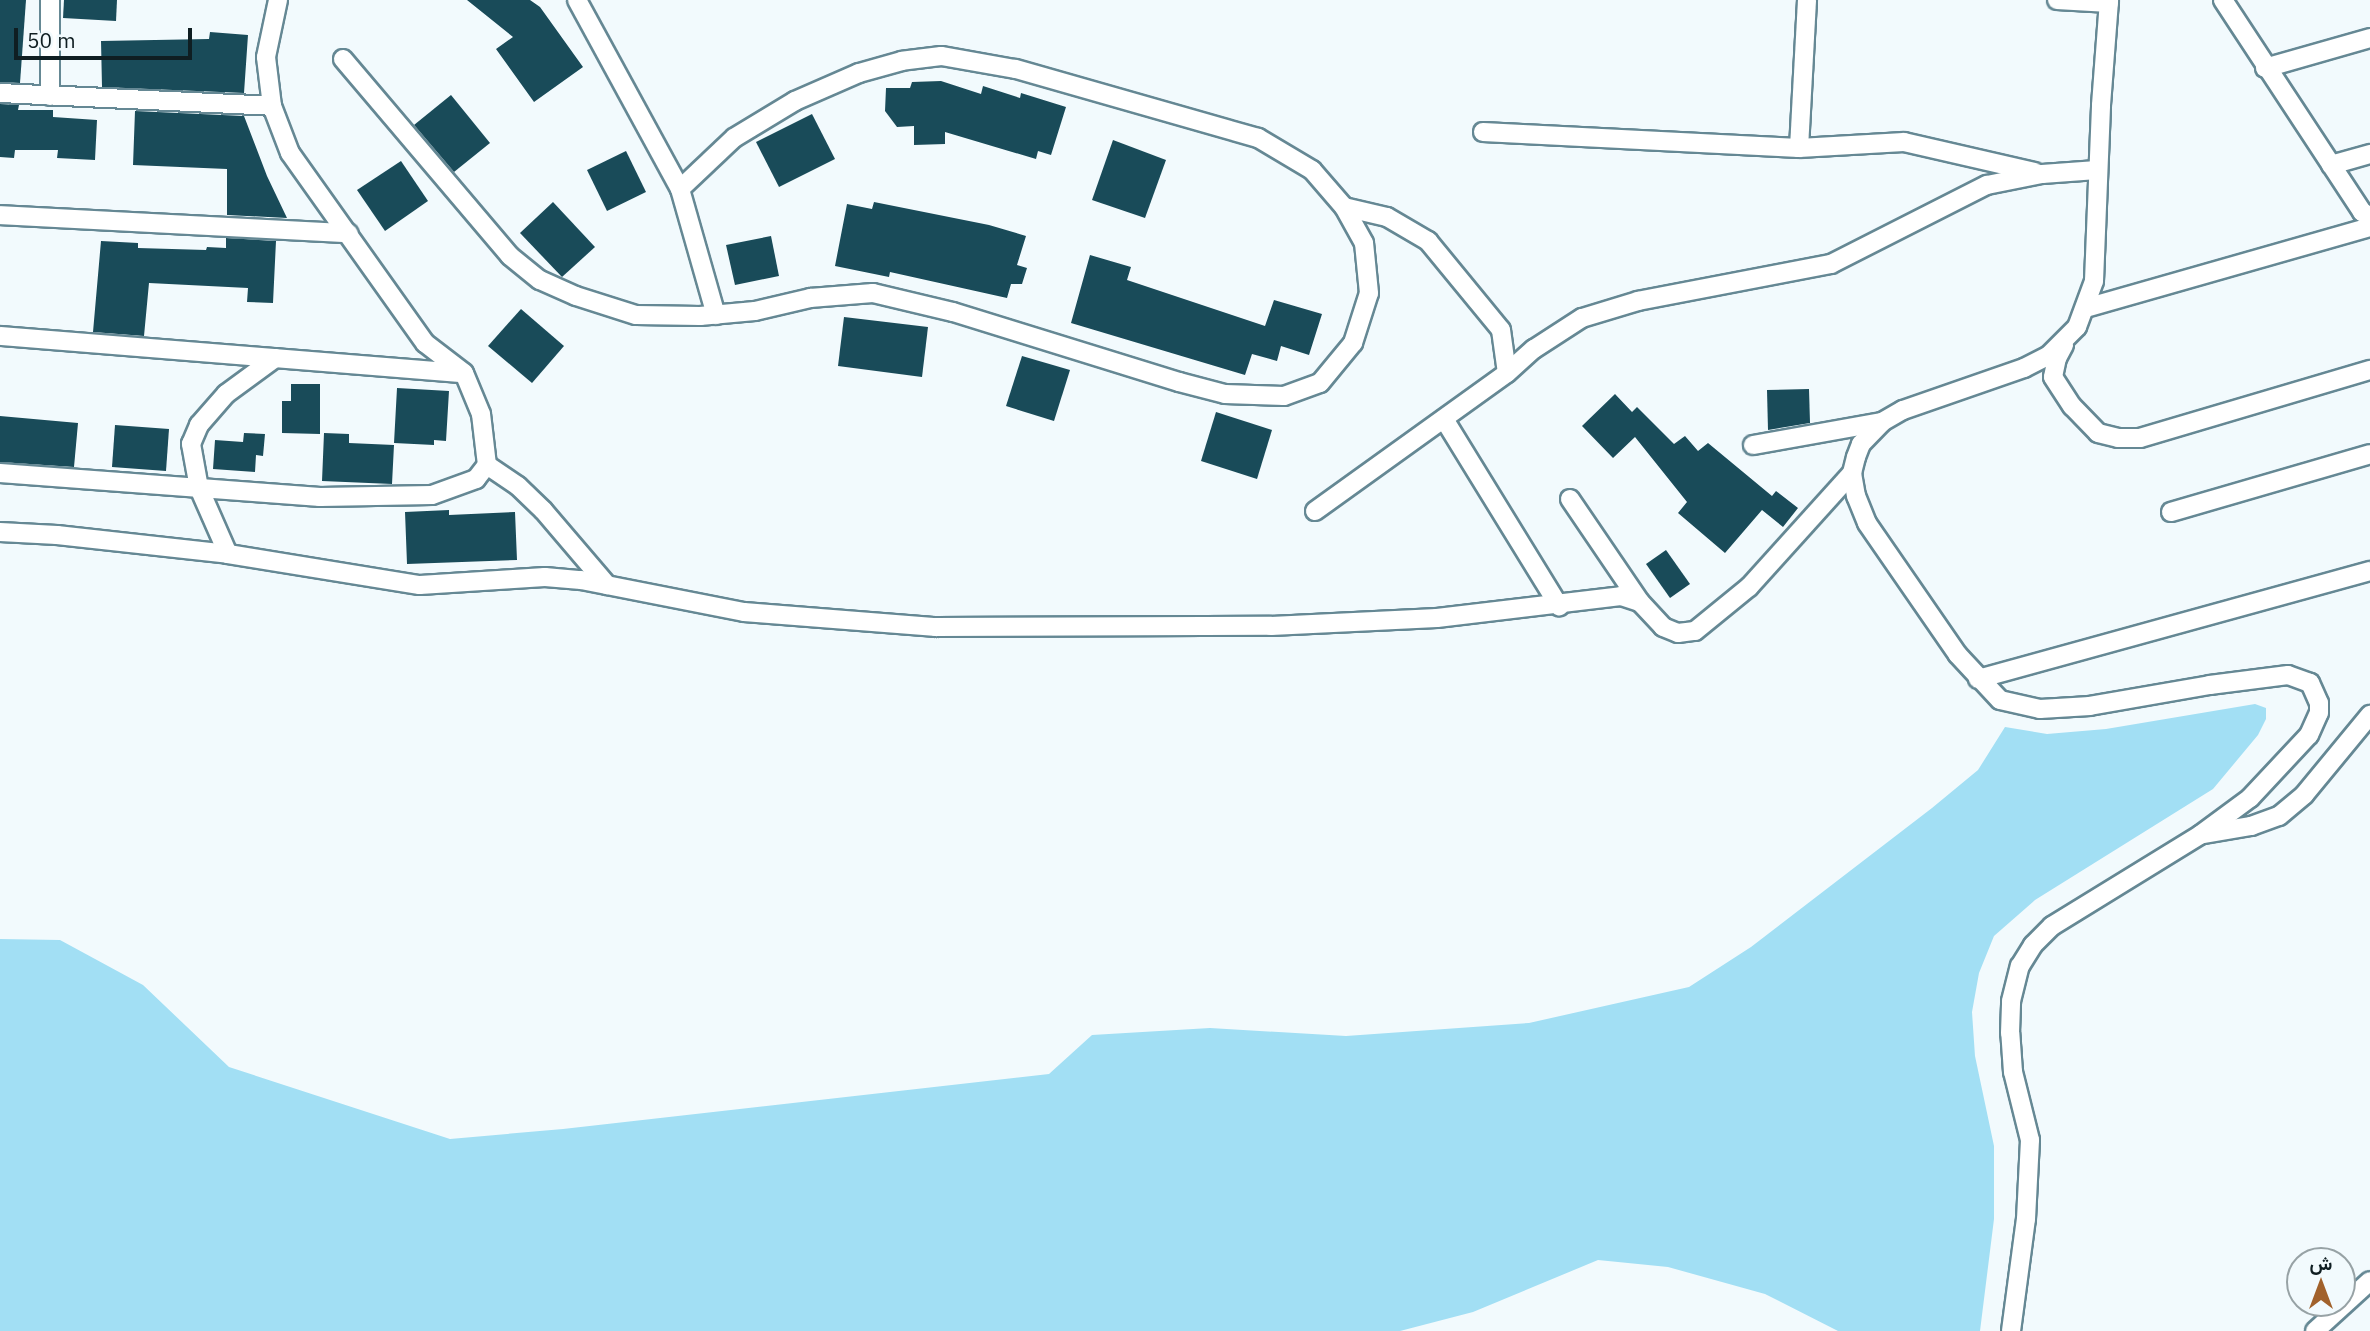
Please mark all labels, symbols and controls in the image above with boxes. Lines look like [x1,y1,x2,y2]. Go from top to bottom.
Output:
scale bar [18,14,196,58]
text: 50 m [27,26,76,54]
north arrow [2286,1247,2356,1317]
text: ش [2310,1251,2332,1275]

